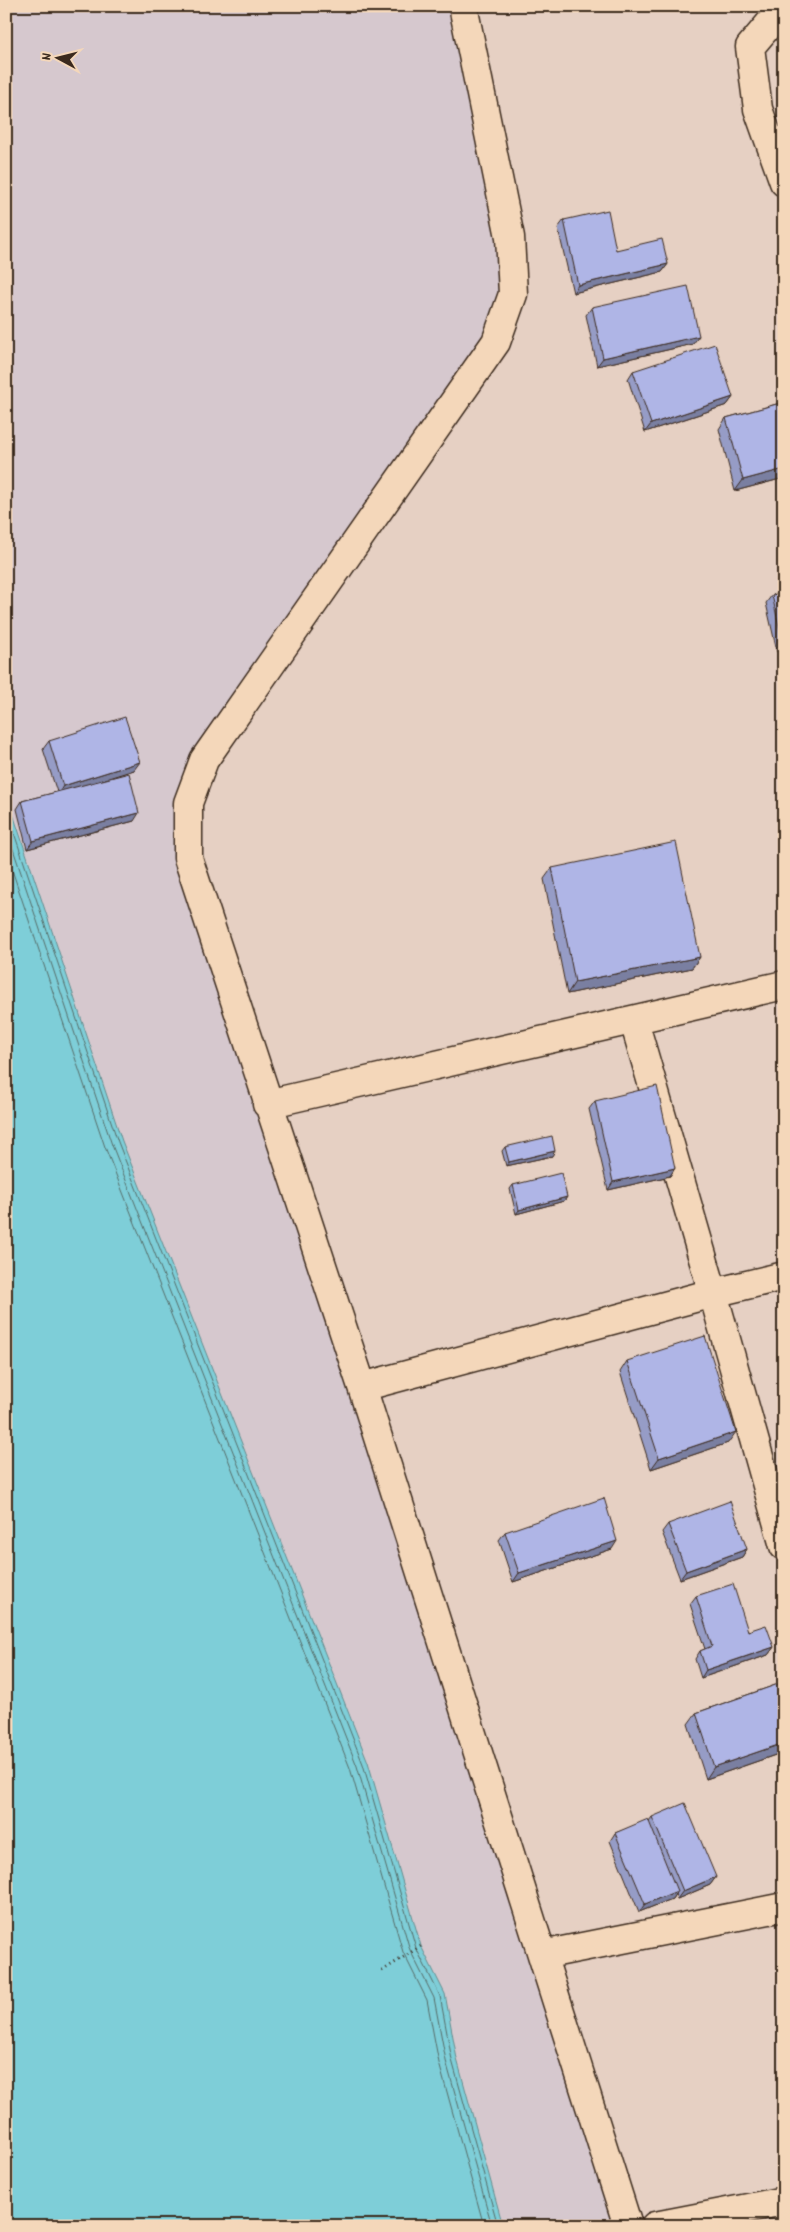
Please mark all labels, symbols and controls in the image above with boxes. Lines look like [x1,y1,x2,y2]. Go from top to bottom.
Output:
north arrow [32,32,82,82]
text: N [37,52,57,61]

